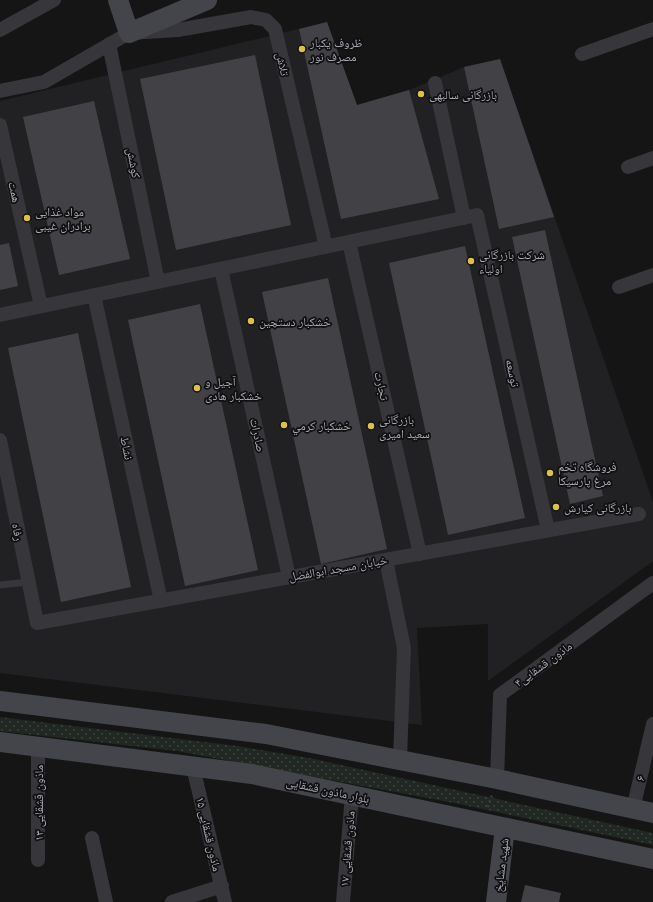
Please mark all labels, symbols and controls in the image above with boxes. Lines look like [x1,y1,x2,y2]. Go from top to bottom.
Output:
place label: ظروف یکبار مصرف نور [309,35,363,64]
marker: ظروف یکبار مصرف نور [297,44,307,54]
street label: تلاش [273,51,293,78]
place label: بازرگانی سالبهی [429,87,497,102]
marker: بازرگانی سالبهی [416,89,426,99]
street label: کوشش [124,146,144,180]
street label: همت [5,180,25,204]
place label: مواد غذایی برادران غیبی [35,204,91,233]
marker: مواد غذایی برادران غیبی [22,213,32,223]
place label: شرکت بازرگانی اولیاء [479,247,545,276]
marker: شرکت بازرگانی اولیاء [466,256,476,266]
place label: خشکبار دستچین [259,314,331,329]
marker: خشکبار دستچین [246,316,256,326]
street label: توسعه [503,358,524,389]
street label: تجارت [371,370,393,402]
place label: آجیل و خشکبار هادی [205,374,262,403]
marker: آجیل و خشکبار هادی [192,383,202,393]
place label: بازرگانی سعید امیری [379,412,430,441]
street label: صادرات [247,417,269,453]
place label: خشكبار كرمي [292,418,351,436]
marker: خشكبار كرمي [279,420,289,430]
marker: بازرگانی سعید امیری [366,421,376,431]
street label: نشاط [117,435,137,461]
place label: فروشگاه تخم مرغ پارسیکا [558,459,616,489]
marker: فروشگاه تخم مرغ پارسیکا [545,468,555,478]
place label: بازرگانی کیارش [564,500,631,515]
marker: بازرگانی کیارش [551,502,561,512]
street label: رفاه [9,522,27,542]
street label: خیابان مسجد ابوالفضل [287,552,389,584]
street label: ۴ماذون قشقایی [511,638,575,690]
street label: ماذون قشقایی ۱۳ [31,765,46,841]
street label: بلوار ماذون قشقایی [285,774,371,807]
street label: ۶ [632,774,648,782]
street label: ماذون قشقایی ۱۵ [193,795,225,873]
street label: ماذون قشقایی ۱۷ [336,810,358,888]
street label: شهید مشایخ [490,837,512,893]

